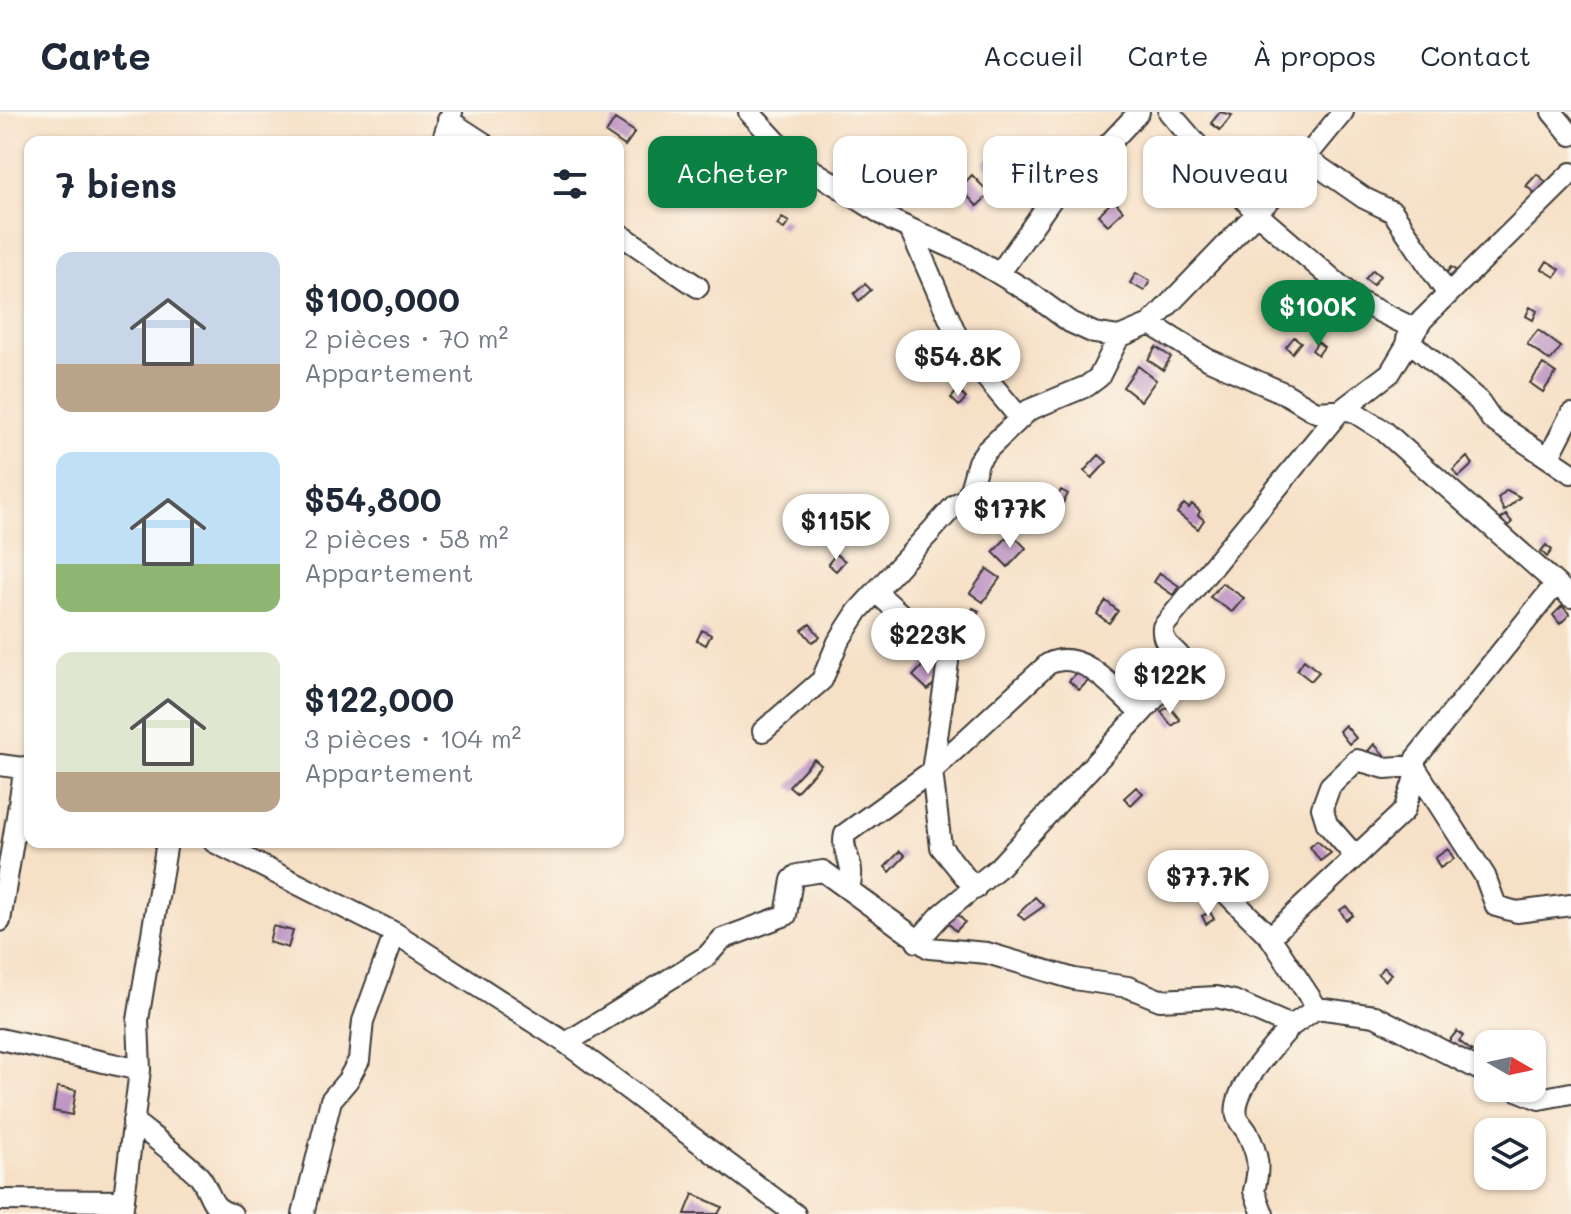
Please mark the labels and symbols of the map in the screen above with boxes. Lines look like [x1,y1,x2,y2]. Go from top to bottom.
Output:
pin: $100K [1262,280,1374,348]
pin: $54.8K [893,330,1023,398]
pin: $177K [954,482,1066,550]
pin: $115K [780,494,892,562]
pin: $223K [872,608,984,676]
pin: $122K [1114,648,1226,716]
pin: $77.7K [1143,850,1273,918]
north arrow [1474,1030,1546,1102]

